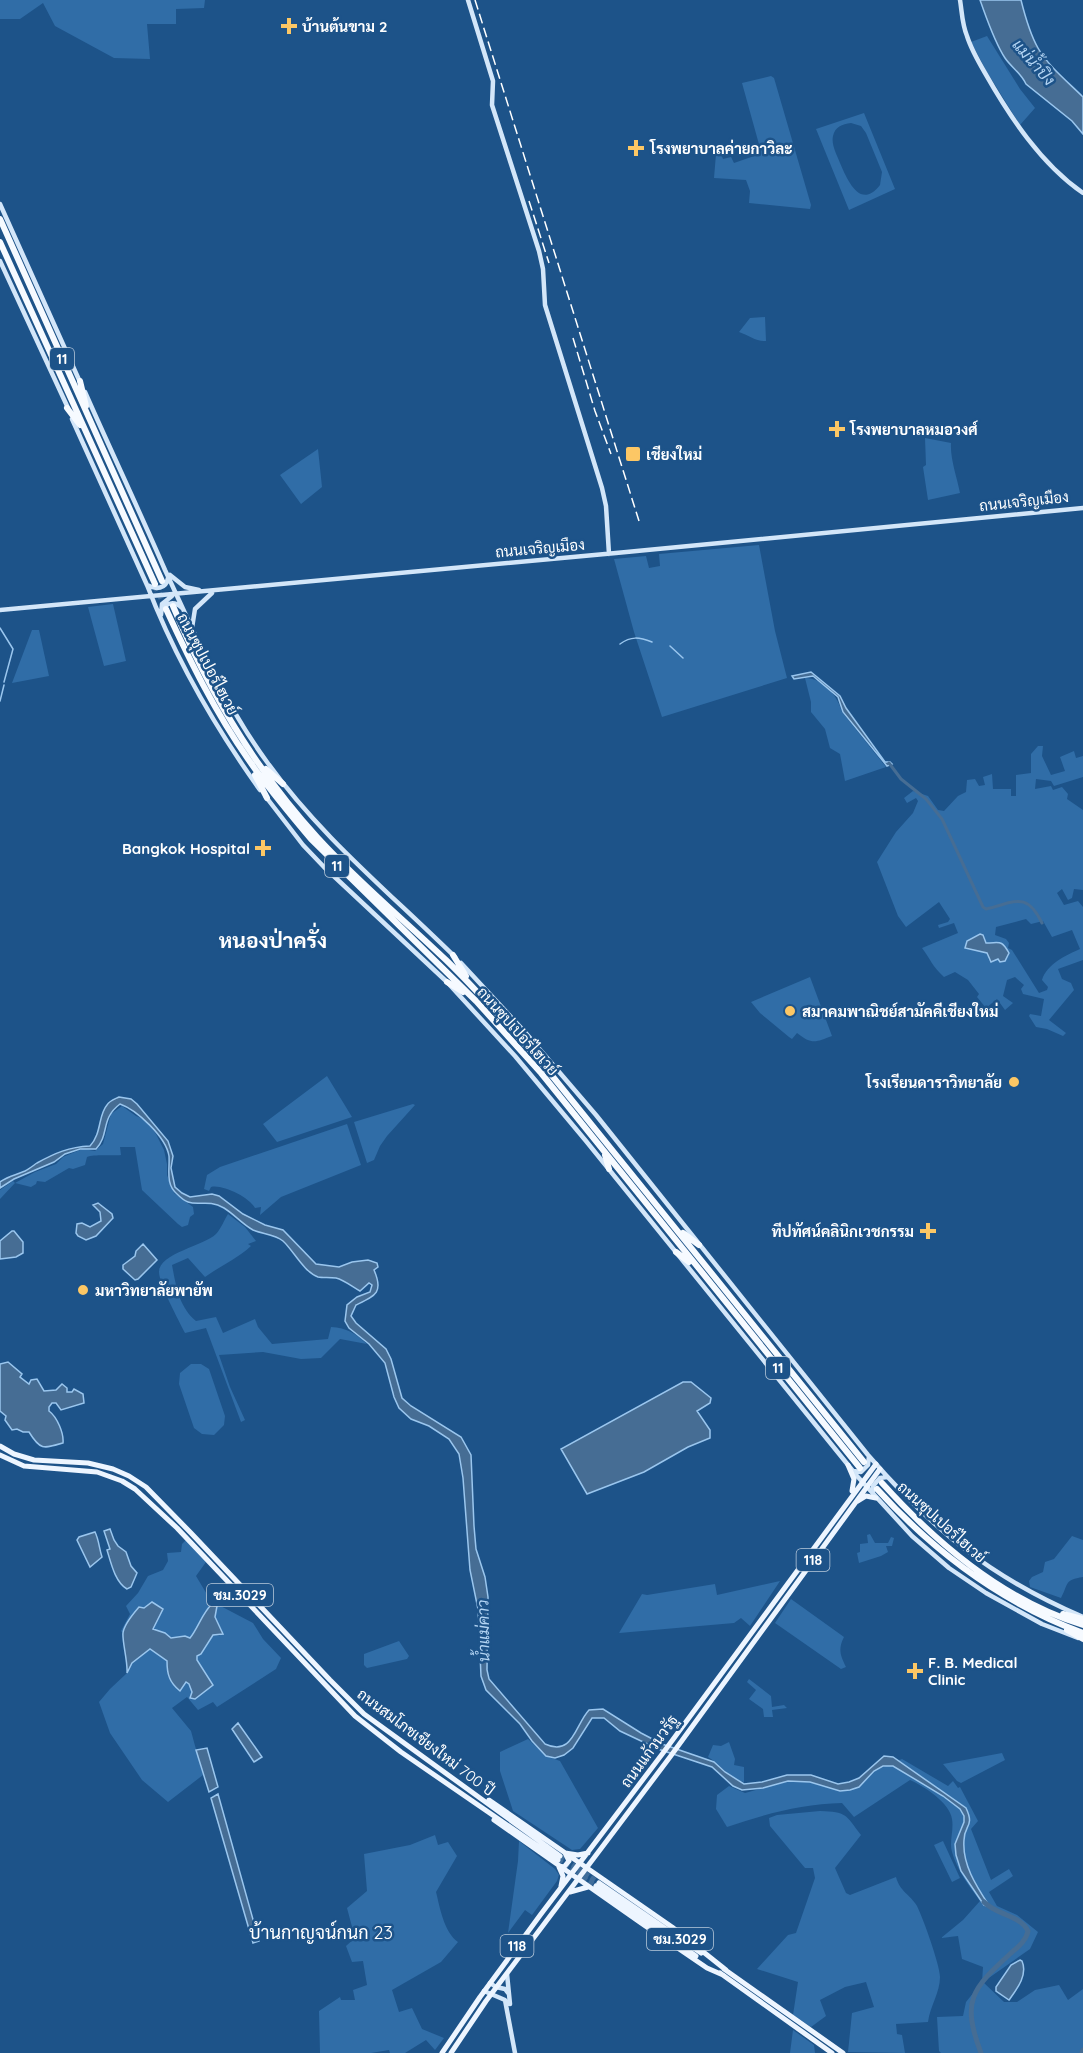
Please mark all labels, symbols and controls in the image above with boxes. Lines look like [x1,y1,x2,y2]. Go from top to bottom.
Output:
marker: บ้านต้นขาม 2 [280,17,298,35]
place label: บ้านต้นขาม 2 [302,17,388,36]
water label: แม่น้ำปิง [1008,32,1063,89]
place label: โรงพยาบาลค่ายกาวิละ [649,138,792,158]
marker: โรงพยาบาลค่ายกาวิละ [627,139,645,157]
road number: 11 [50,348,74,370]
place label: โรงพยาบาลหมอวงศ์ [849,419,979,439]
marker: โรงพยาบาลหมอวงศ์ [828,420,846,438]
marker: เชียงใหม่ [624,445,642,463]
place label: เชียงใหม่ [646,445,702,464]
street label: ถนนเจริญเมือง [978,487,1070,515]
street label: ถนนเจริญเมือง [494,535,586,561]
street label: ถนนซุปเปอร์ไฮเวย์ [171,610,243,719]
place label: Bangkok Hospital [122,839,250,858]
marker: Bangkok Hospital [254,839,272,857]
road number: 11 [325,855,349,877]
district label: หนองป่าครั่ง [219,922,327,953]
street label: ถนนซุปเปอร์ไฮเวย์ [472,983,563,1081]
place label: สมาคมพาณิชย์สามัคคีเชียงใหม่ [802,1002,998,1021]
marker: สมาคมพาณิชย์สามัคคีเชียงใหม่ [783,1004,797,1018]
place label: โรงเรียนดาราวิทยาลัย [865,1072,1002,1092]
marker: โรงเรียนดาราวิทยาลัย [1007,1075,1021,1089]
place label: ทีปทัศน์คลินิกเวชกรรม [771,1222,914,1241]
marker: ทีปทัศน์คลินิกเวชกรรม [919,1222,937,1240]
place label: มหาวิทยาลัยพายัพ [95,1281,213,1300]
marker: มหาวิทยาลัยพายัพ [76,1283,90,1297]
road number: 11 [766,1357,790,1379]
street label: ถนนซุปเปอร์ไฮเวย์ [892,1477,990,1568]
road number: 118 [796,1549,830,1571]
road number: ชม.3029 [207,1584,273,1606]
water label: น้ำแม่คาว [468,1600,494,1663]
place label: F. B. Medical Clinic [928,1653,1018,1689]
marker: F. B. Medical Clinic [906,1662,924,1680]
street label: ถนนสมโภชเชียงใหม่ 700 ปี [354,1684,498,1800]
street label: ถนนแก้วนวรัฐ [616,1711,683,1792]
district label: บ้านกาญจน์กนก 23 [249,1920,393,1944]
road number: ชม.3029 [647,1928,713,1950]
road number: 118 [500,1935,534,1957]

